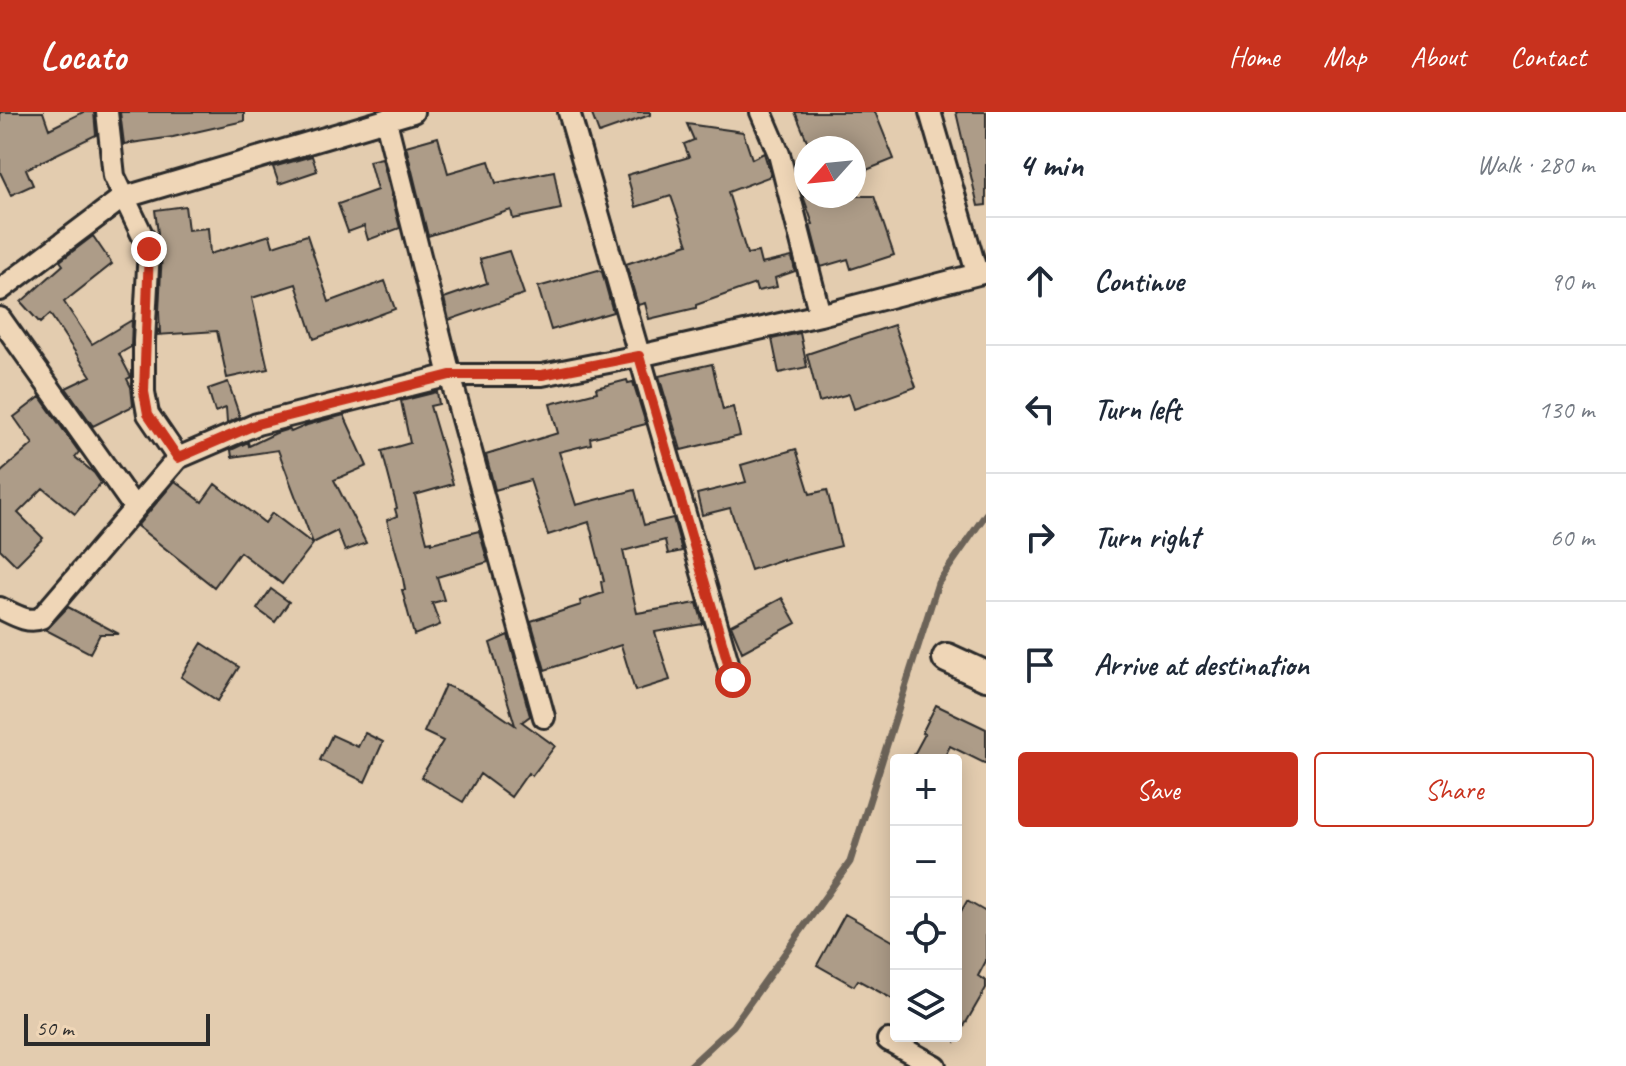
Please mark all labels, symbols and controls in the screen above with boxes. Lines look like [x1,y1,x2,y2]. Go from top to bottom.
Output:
text: Locato [40,33,126,80]
text: Home [1229,39,1279,74]
text: Map [1323,39,1366,74]
text: About [1410,39,1466,74]
text: Contact [1510,39,1586,74]
north arrow [794,136,866,208]
text: 4 min [1018,143,1083,186]
text: Walk · 280 m [1477,148,1594,181]
route end [131,231,167,267]
icon: ahead [1018,259,1062,303]
text: Continue [1094,262,1184,300]
text: 90 m [1550,265,1594,298]
icon: left [1018,387,1062,431]
text: Turn left [1094,390,1181,428]
text: 130 m [1538,393,1594,426]
icon: right [1018,515,1062,559]
text: Turn right [1094,518,1199,556]
text: 60 m [1550,521,1594,554]
icon: arrive [1018,643,1062,687]
text: Arrive at destination [1094,646,1309,684]
route start [715,662,751,698]
button: Save [1018,752,1298,827]
button: Share [1314,752,1594,827]
map controls [890,754,962,1042]
button: + [890,754,962,826]
button: − [890,826,962,898]
button: locate [890,898,962,970]
button: layers [890,970,962,1042]
scale bar [24,1010,210,1046]
text: 50 m [36,1014,73,1042]

